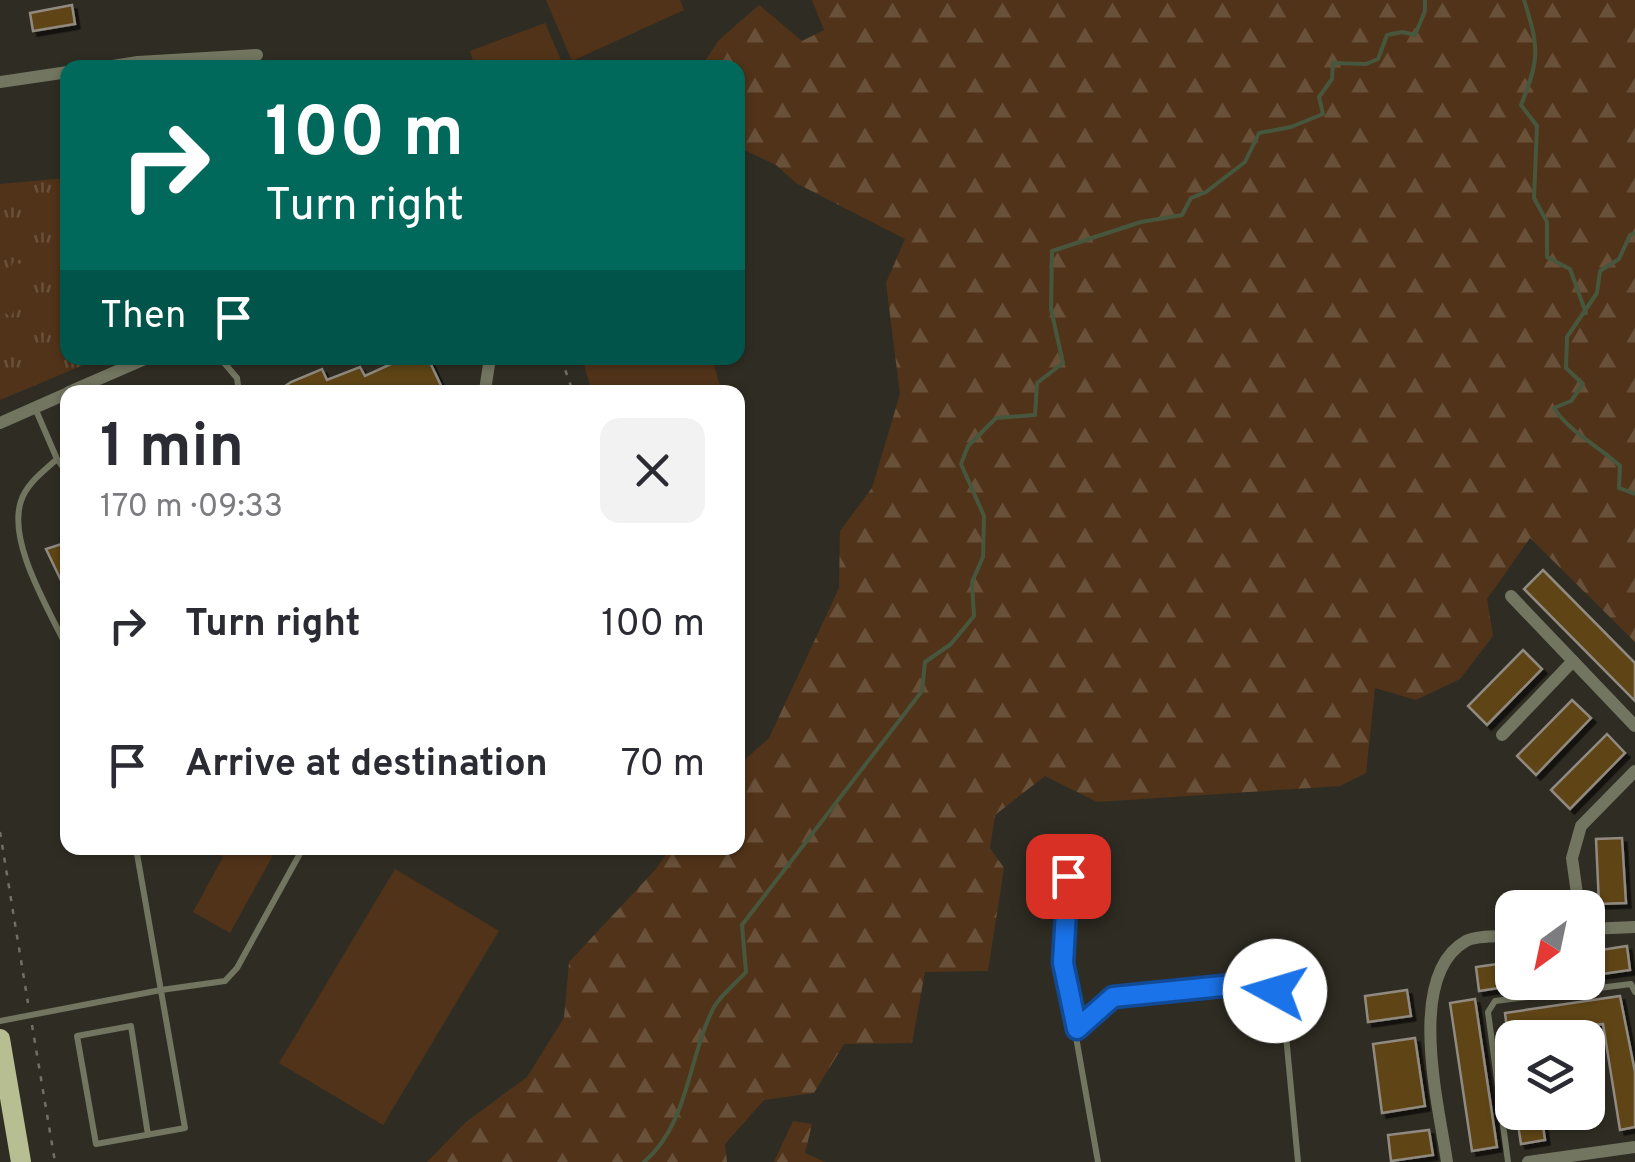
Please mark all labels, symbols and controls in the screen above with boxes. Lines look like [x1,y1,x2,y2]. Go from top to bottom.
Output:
text: 100 m [265,92,464,181]
icon: right [100,100,230,230]
text: Turn right [265,179,464,236]
icon: arrive [206,290,261,345]
text: Then [100,293,186,342]
text: 1 min [100,412,244,488]
button: close [600,418,705,523]
text: 170 m · 09:33 [100,488,283,528]
icon: right [100,598,155,653]
text: Turn right [185,601,360,650]
text: 100 m [601,601,705,650]
icon: arrive [100,738,155,793]
text: Arrive at destination [185,741,548,790]
text: 70 m [621,741,705,790]
pin [1026,834,1111,919]
icon: arrive [1041,849,1096,904]
north arrow [1495,890,1605,1000]
map controls [1495,890,1605,1130]
position arrow [1223,939,1327,1043]
button: layers [1495,1020,1605,1130]

